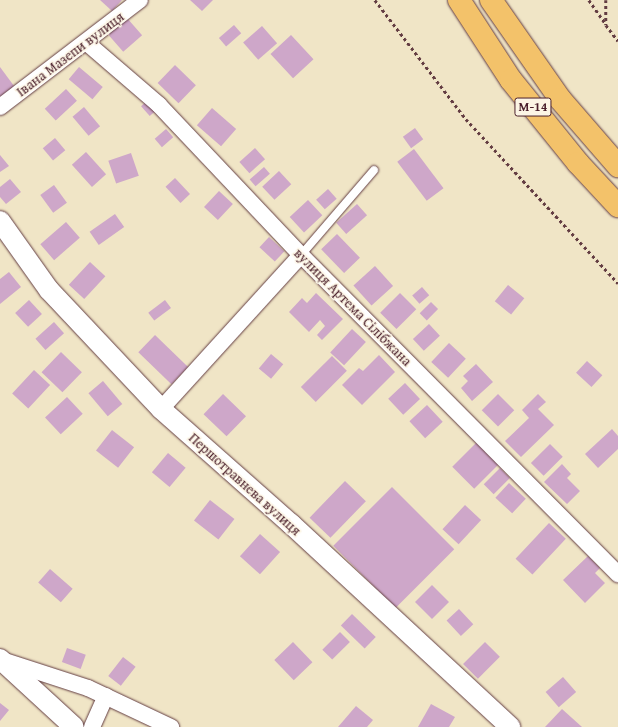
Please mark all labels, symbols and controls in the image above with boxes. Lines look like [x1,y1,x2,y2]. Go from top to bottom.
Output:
street label: Івана Мазепи вулиця [13,8,127,100]
road number: М-14 [514,96,552,118]
street label: вулиця Артема Сілібжана [291,245,415,369]
street label: Першотравнева вулиця [185,429,305,539]

